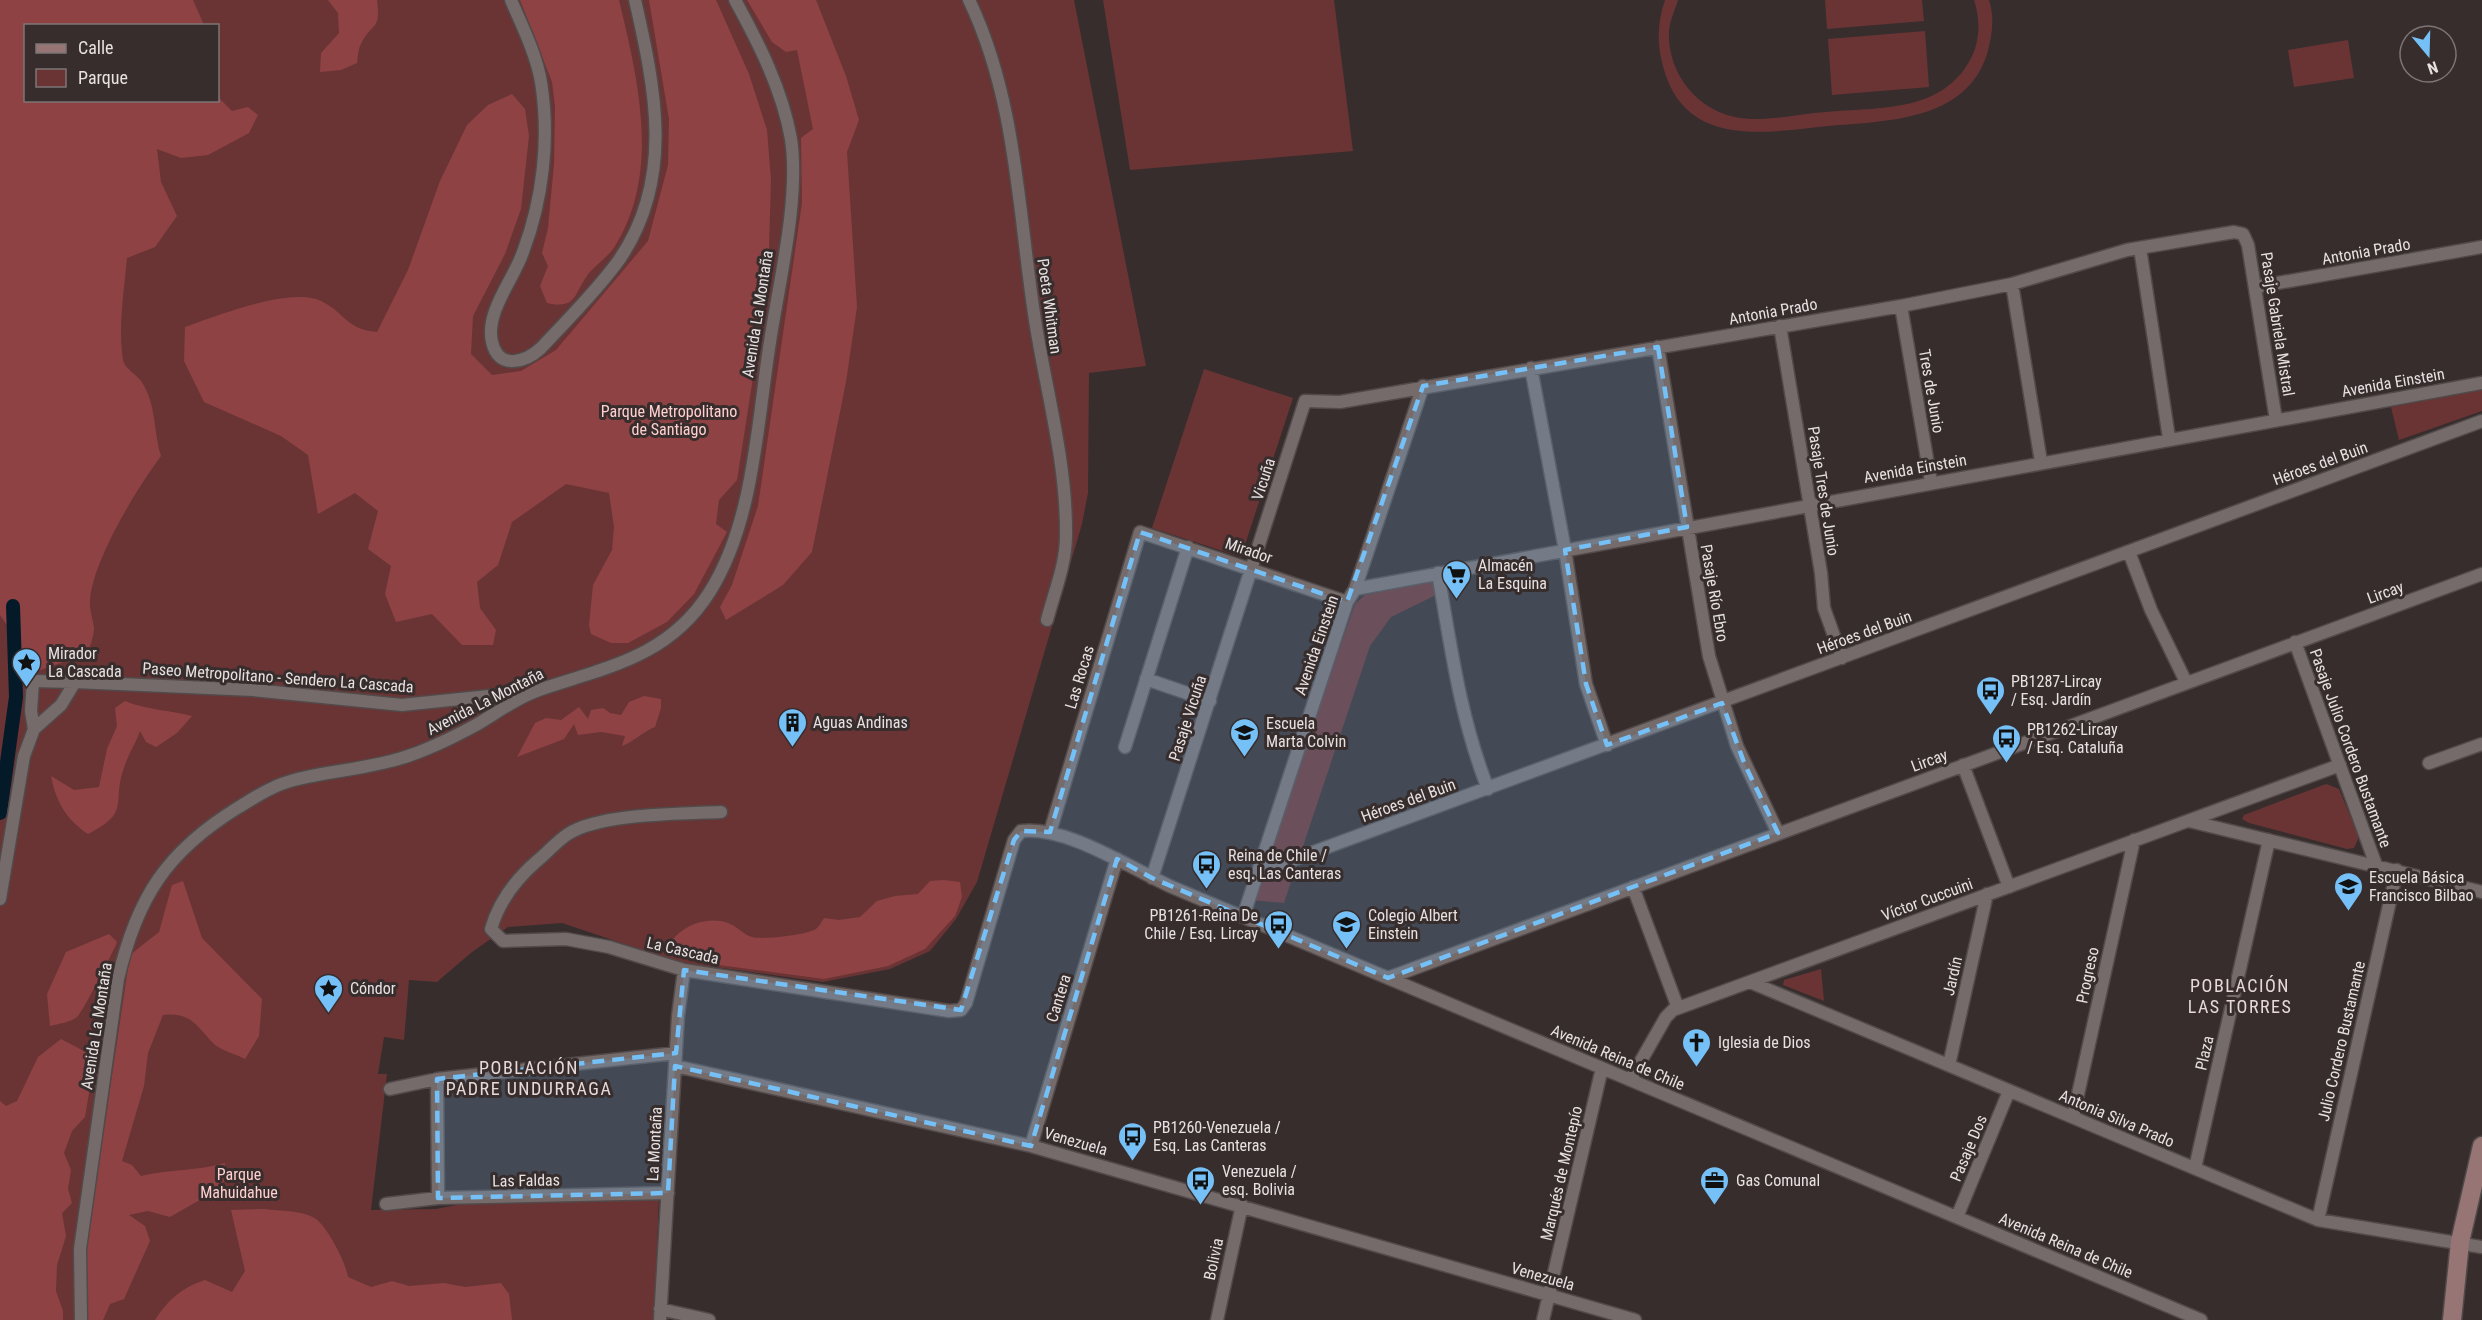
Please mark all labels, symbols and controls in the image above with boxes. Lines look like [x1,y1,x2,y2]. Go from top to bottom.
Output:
legend [24,24,219,102]
north arrow [2398,24,2458,84]
text: Calle [78,37,114,58]
text: N [2425,57,2440,78]
text: Parque [78,67,128,88]
street label: Antonia Prado [2320,234,2412,269]
street label: Avenida La Montaña [738,249,777,379]
street label: Pasaje Gabriela Mistral [2257,251,2298,398]
street label: Poeta Whitman [1033,257,1066,355]
street label: Antonia Prado [1727,294,1819,329]
street label: Tres de Junio [1915,348,1948,435]
street label: Avenida Einstein [2340,364,2446,401]
park label: Parque Metropolitano de Santiago [601,402,737,439]
street label: Pasaje Tres de Junio [1804,425,1843,557]
street label: Héroes del Buin [2270,438,2370,489]
street label: Avenida Einstein [1862,450,1968,487]
street label: Vicuña [1248,456,1279,503]
street label: Mirador [1223,534,1275,567]
street label: Pasaje Río Ebro [1697,543,1732,643]
place label: Almacén La Esquina [1478,556,1547,593]
supermarket icon: Almacén La Esquina [1441,558,1473,600]
street label: Lircay [2364,577,2406,608]
street label: Avenida Einstein [1291,593,1342,697]
street label: Héroes del Buin [1814,607,1914,658]
street label: Las Rocas [1061,643,1098,711]
place label: Mirador La Cascada [48,644,122,681]
place icon: Mirador La Cascada [11,646,43,688]
street label: Pasaje Julio Cordero Bustamante [2306,646,2395,850]
street label: Paseo Metropolitano - Sendero La Cascada [142,659,414,696]
street label: Avenida La Montaña [424,664,547,739]
place label: PB1287-Lircay / Esq. Jardín [2011,672,2102,709]
street label: Pasaje Vicuña [1165,673,1210,764]
bus stop icon: PB1287-Lircay / Esq. Jardín [1974,674,2006,716]
building icon: Aguas Andinas [776,706,808,748]
place label: Aguas Andinas [813,713,908,732]
place label: Escuela Marta Colvin [1266,714,1346,751]
school or university icon: Escuela Marta Colvin [1229,716,1261,758]
place label: PB1262-Lircay / Esq. Cataluña [2027,720,2124,757]
bus stop icon: PB1262-Lircay / Esq. Cataluña [1990,722,2022,764]
street label: Lircay [1908,745,1950,776]
street label: Héroes del Buin [1358,775,1458,826]
place label: Reina de Chile / esq. Las Canteras [1228,846,1341,883]
bus stop icon: Reina de Chile / esq. Las Canteras [1191,848,1223,890]
place label: Escuela Básica Francisco Bilbao [2369,868,2474,905]
school or university icon: Escuela Básica Francisco Bilbao [2332,870,2364,912]
street label: Víctor Cuccuini [1879,874,1975,925]
place label: PB1261-Reina De Chile / Esq. Lircay [1144,906,1258,943]
place label: Colegio Albert Einstein [1368,906,1458,943]
bus stop icon: PB1261-Reina De Chile / Esq. Lircay [1263,908,1295,950]
school or university icon: Colegio Albert Einstein [1331,908,1363,950]
street label: La Cascada [645,933,721,968]
street label: Progreso [2072,945,2103,1005]
street label: Jardín [1939,955,1966,998]
street label: Julio Cordero Bustamante [2314,959,2369,1123]
street label: Avenida La Montaña [77,961,116,1091]
place icon: Cóndor [313,972,345,1014]
street label: Cantera [1042,972,1075,1024]
district label: POBLACIÓN LAS TORRES [2188,975,2292,1017]
place label: Cóndor [350,979,396,998]
street label: Avenida Reina de Chile [1548,1021,1687,1094]
church icon: Iglesia de Dios [1681,1026,1713,1068]
place label: Iglesia de Dios [1718,1033,1811,1052]
street label: Plaza [2191,1034,2218,1072]
district label: POBLACIÓN PADRE UNDURRAGA [446,1057,612,1099]
street label: Antonia Silva Prado [2056,1086,2177,1151]
street label: Marqués de Montepío [1537,1104,1586,1242]
street label: La Montaña [643,1106,666,1182]
street label: Pasaje Dos [1946,1112,1991,1184]
place label: PB1260-Venezuela / Esq. Las Canteras [1153,1118,1281,1155]
bus stop icon: PB1260-Venezuela / Esq. Las Canteras [1116,1120,1148,1162]
street label: Venezuela [1042,1123,1110,1160]
place label: Venezuela / esq. Bolivia [1222,1162,1297,1199]
bus stop icon: Venezuela / esq. Bolivia [1185,1164,1217,1206]
office icon: Gas Comunal [1699,1164,1731,1206]
park label: Parque Mahuidahue [200,1165,278,1202]
street label: Las Faldas [492,1170,560,1191]
place label: Gas Comunal [1736,1171,1820,1190]
street label: Avenida Reina de Chile [1996,1209,2135,1282]
street label: Bolivia [1200,1236,1227,1282]
street label: Venezuela [1509,1258,1577,1295]

